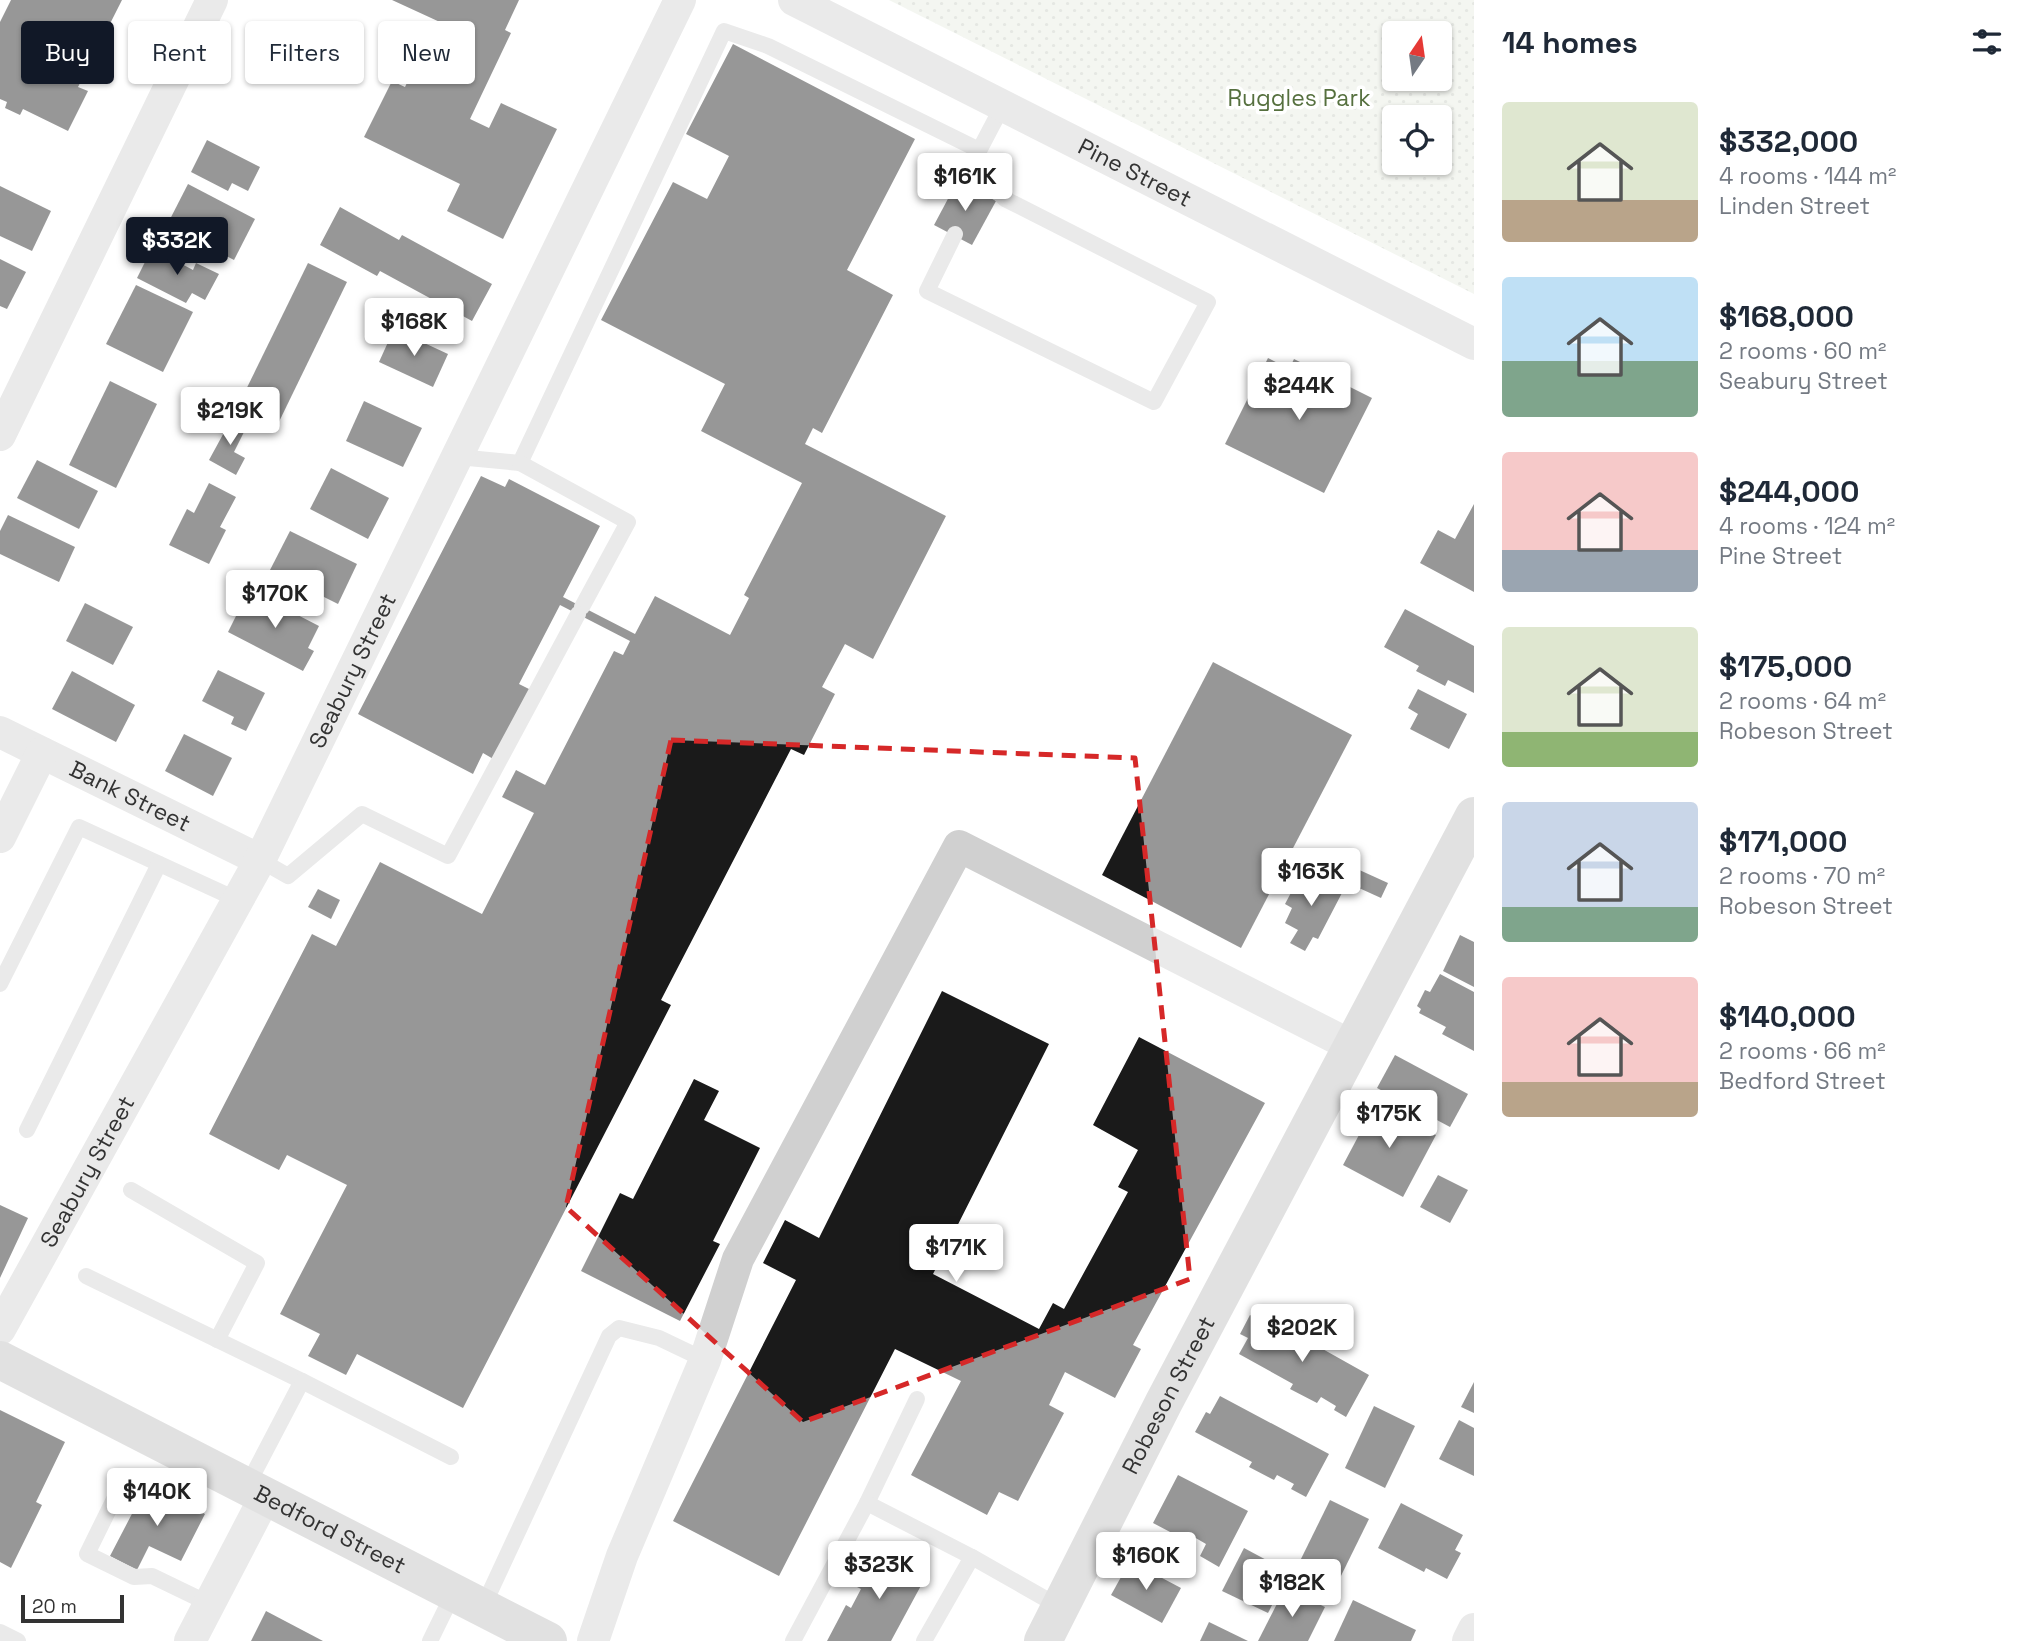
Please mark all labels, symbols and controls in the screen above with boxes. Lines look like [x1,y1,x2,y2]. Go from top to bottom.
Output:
chip: Buy [21,21,114,84]
chip: Rent [128,21,231,84]
chip: Filters [245,21,364,84]
chip: New [378,21,475,84]
north arrow [1382,21,1452,91]
map controls [1382,21,1452,175]
text: 14 homes [1502,23,1638,62]
icon: filters [1968,23,2006,61]
park label: Ruggles Park [1227,83,1371,113]
button: locate [1382,105,1452,175]
text: $332,000 [1719,122,1858,161]
icon: home [1558,130,1642,214]
street label: Pine Street [1073,131,1197,214]
pin: $161K [916,154,1014,213]
text: $161K [933,161,997,191]
text: 4 rooms · 144 m² [1719,161,1896,191]
text: Linden Street [1719,191,1870,221]
pin: $332K [128,218,226,277]
text: $332K [142,225,212,255]
text: $168,000 [1719,297,1854,336]
pin: $168K [365,298,463,358]
icon: home [1558,305,1642,389]
text: $168K [381,306,447,336]
text: 2 rooms · 60 m² [1719,336,1886,366]
pin: $244K [1250,362,1348,422]
text: Seabury Street [1719,366,1888,396]
text: $244K [1264,370,1334,400]
pin: $219K [181,388,279,447]
text: $219K [197,395,263,425]
text: $244,000 [1719,472,1859,511]
icon: home [1558,480,1642,564]
text: 4 rooms · 124 m² [1719,511,1895,541]
text: Pine Street [1719,541,1842,571]
pin: $170K [226,570,324,630]
text: $170K [242,578,308,608]
street label: Seabury Street [302,588,403,753]
text: $175,000 [1719,647,1852,686]
icon: home [1558,655,1642,739]
text: 2 rooms · 64 m² [1719,686,1886,716]
text: Robeson Street [1719,716,1893,746]
street label: Bank Street [65,754,196,838]
text: $171,000 [1719,822,1847,861]
icon: home [1558,830,1642,914]
pin: $163K [1262,848,1360,908]
text: $163K [1278,856,1344,886]
text: 2 rooms · 70 m² [1719,861,1885,891]
text: Robeson Street [1719,891,1893,921]
text: $140,000 [1719,997,1856,1036]
icon: home [1558,1005,1642,1089]
text: 2 rooms · 66 m² [1719,1036,1886,1066]
text: Bedford Street [1719,1066,1886,1096]
street label: Seabury Street [33,1090,141,1253]
pin: $175K [1340,1090,1438,1150]
text: $175K [1356,1098,1422,1128]
pin: $171K [907,1224,1005,1284]
text: $171K [925,1232,987,1262]
pin: $202K [1253,1304,1351,1364]
street label: Robeson Street [1115,1311,1222,1479]
text: $202K [1267,1312,1337,1342]
pin: $140K [108,1468,206,1528]
text: $140K [123,1476,191,1506]
street label: Bedford Street [249,1478,411,1581]
pin: $160K [1097,1532,1195,1592]
text: $160K [1112,1540,1180,1570]
pin: $323K [830,1542,928,1601]
text: $323K [844,1549,914,1579]
pin: $182K [1243,1560,1341,1619]
text: $182K [1259,1567,1325,1597]
scale bar [21,1592,124,1624]
text: 20 m [32,1594,77,1619]

